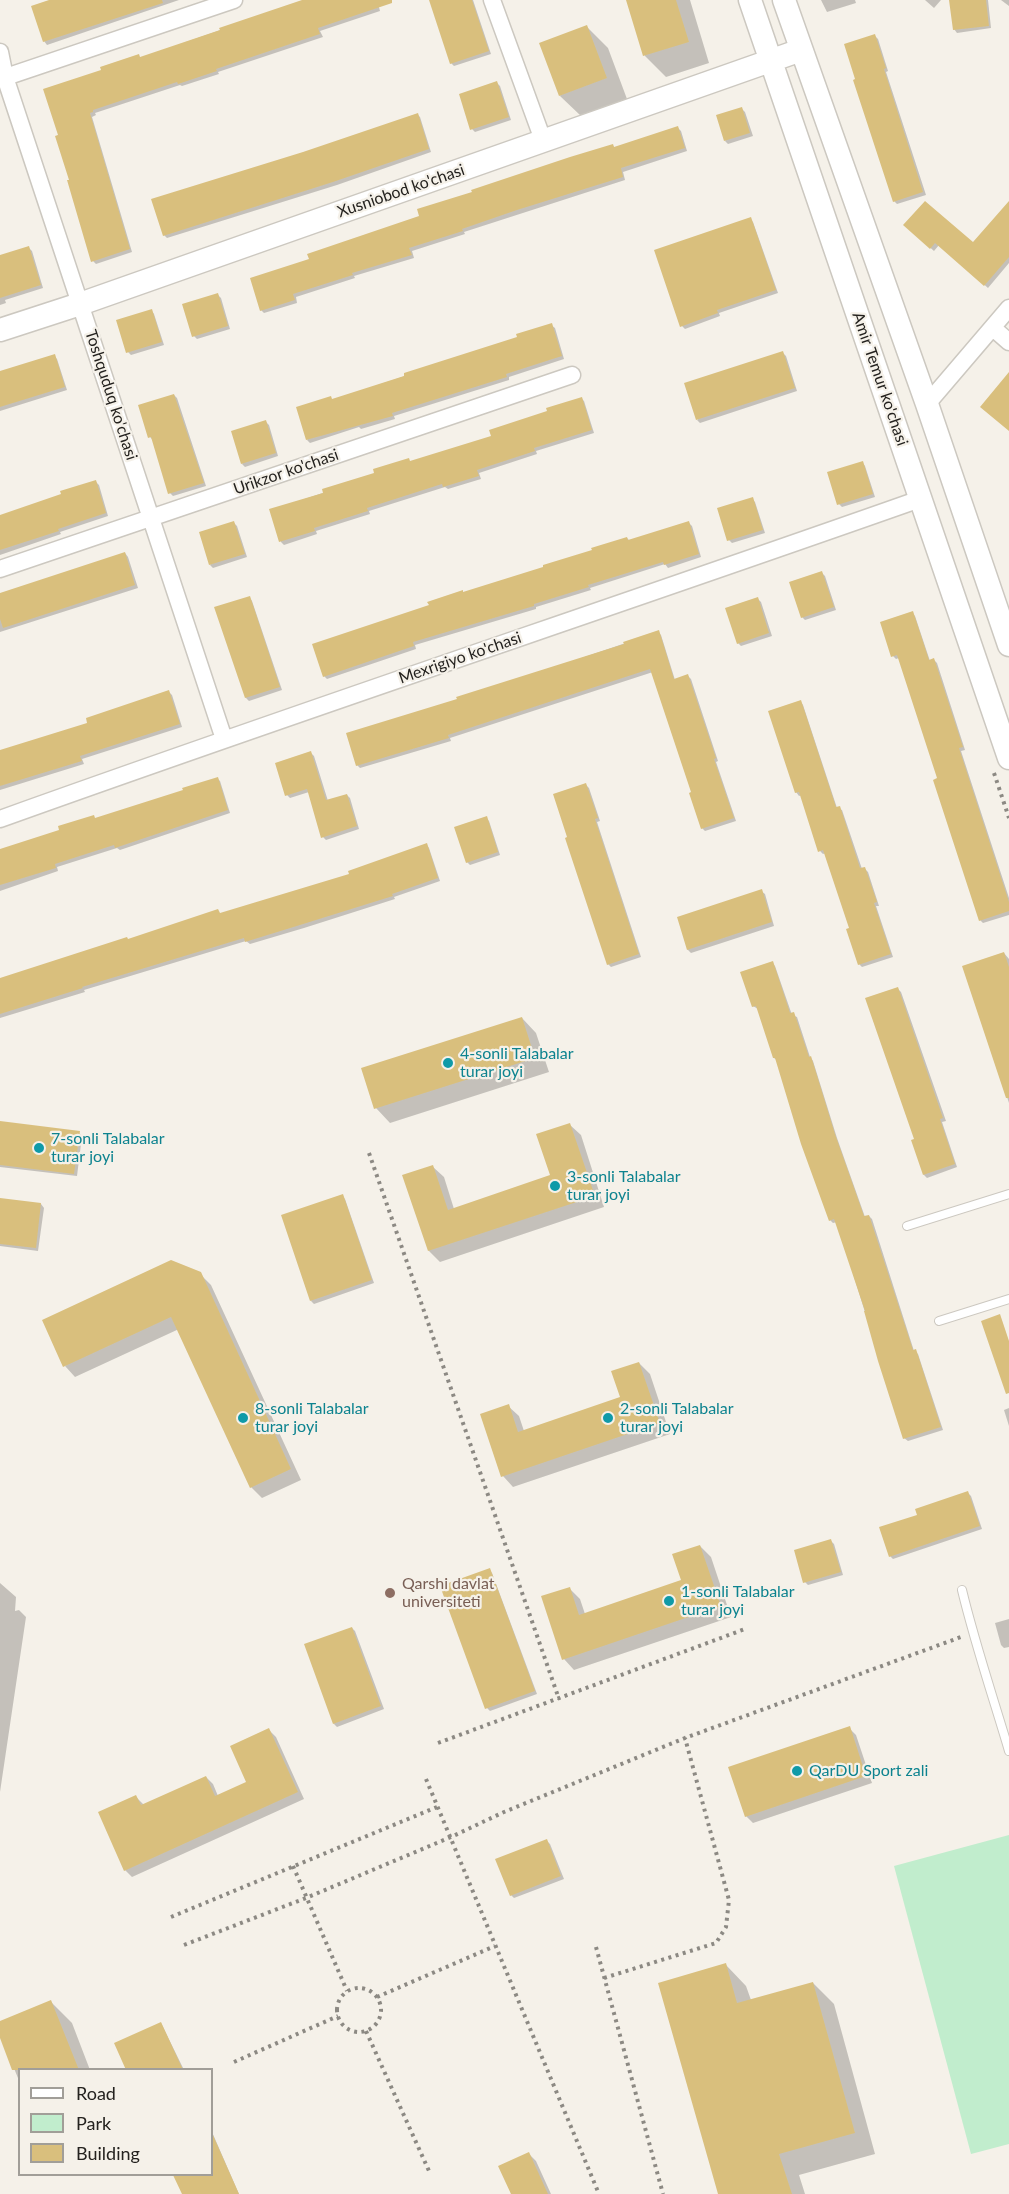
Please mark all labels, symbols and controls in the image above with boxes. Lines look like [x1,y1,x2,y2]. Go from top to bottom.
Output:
street label: Xusniobod ko'chasi [335,160,467,222]
street label: Amir Temur ko'chasi [848,310,912,448]
street label: Toshquduq ko'chasi [81,327,141,463]
street label: Urikzor ko'chasi [231,445,341,499]
street label: Mexrigiyo ko'chasi [396,628,524,688]
place label: 4-sonli Talabalar turar joyi [460,1044,574,1082]
marker: 4-sonli Talabalar turar joyi [441,1056,455,1070]
place label: 7-sonli Talabalar turar joyi [51,1129,165,1167]
marker: 7-sonli Talabalar turar joyi [32,1141,46,1155]
place label: 3-sonli Talabalar turar joyi [567,1167,681,1205]
marker: 3-sonli Talabalar turar joyi [548,1179,562,1193]
place label: 8-sonli Talabalar turar joyi [255,1399,369,1437]
place label: 2-sonli Talabalar turar joyi [620,1399,734,1437]
marker: 8-sonli Talabalar turar joyi [236,1411,250,1425]
marker: 2-sonli Talabalar turar joyi [601,1411,615,1425]
place label: Qarshi davlat universiteti [402,1574,494,1612]
place label: 1-sonli Talabalar turar joyi [681,1582,795,1620]
marker: Qarshi davlat universiteti [383,1586,397,1600]
marker: 1-sonli Talabalar turar joyi [662,1594,676,1608]
place label: QarDU Sport zali [809,1761,928,1781]
marker: QarDU Sport zali [790,1764,804,1778]
legend [18,2068,213,2176]
text: Road [76,2082,116,2104]
text: Park [76,2112,111,2134]
text: Building [76,2142,140,2164]

